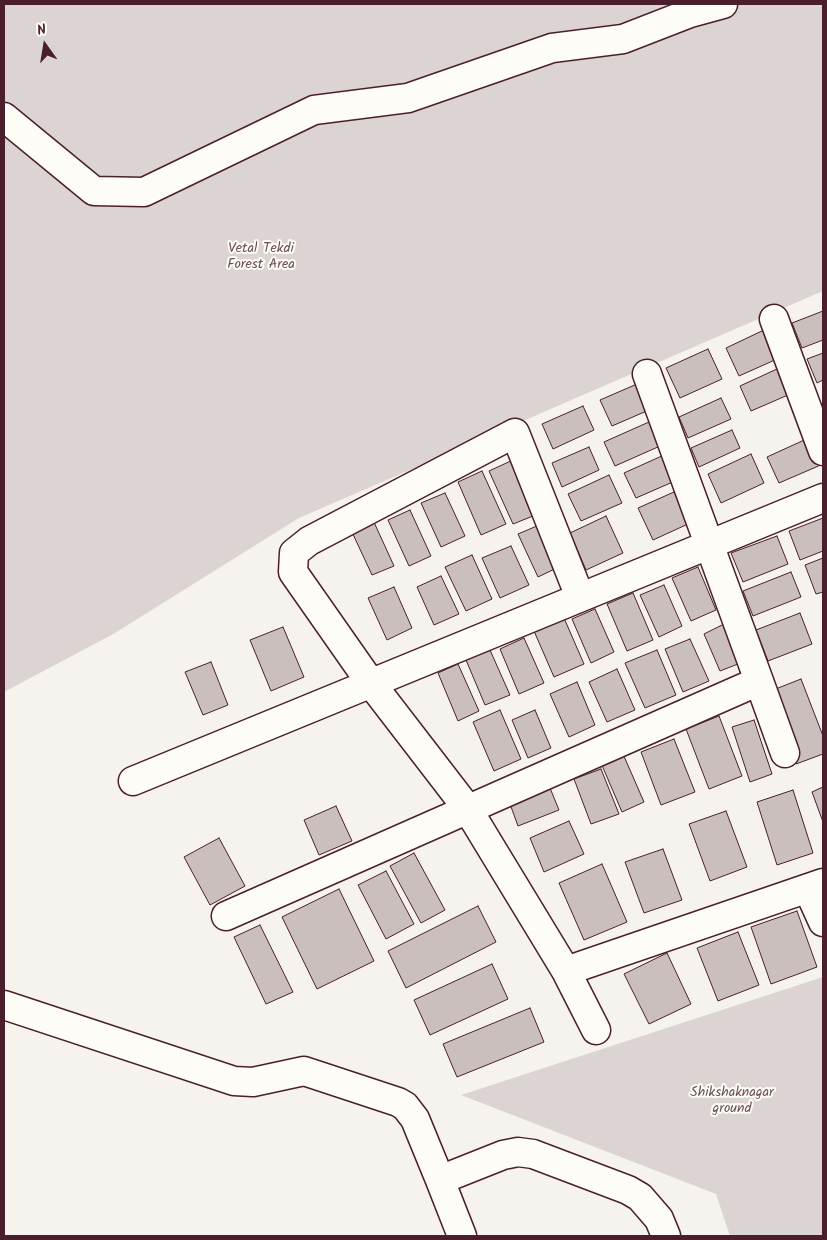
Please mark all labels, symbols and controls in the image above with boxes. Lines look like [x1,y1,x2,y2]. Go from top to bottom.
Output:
text: N [35,19,48,42]
north arrow [20,20,70,70]
park label: Vetal Tekdi Forest Area [227,242,295,274]
park label: Shikshaknagar ground [690,1086,774,1118]

